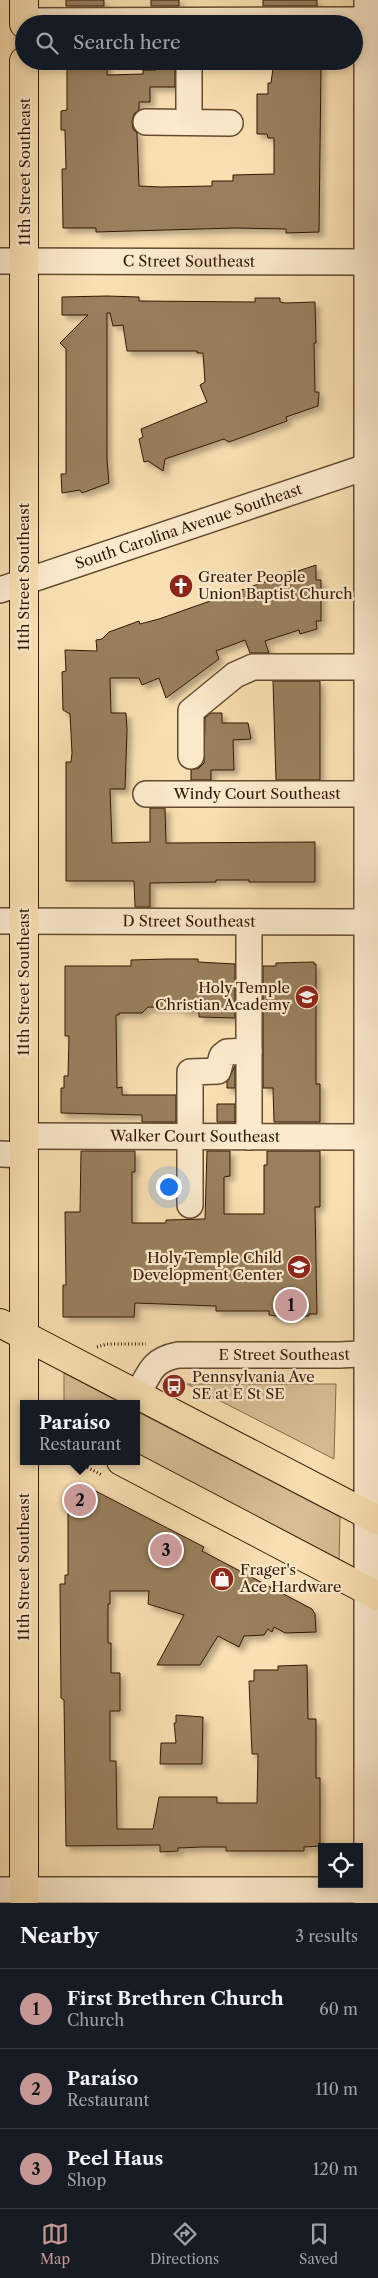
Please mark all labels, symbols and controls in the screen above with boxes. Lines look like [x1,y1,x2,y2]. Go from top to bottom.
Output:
search box [15,15,363,70]
icon: search [33,29,61,57]
text: Search here [73,31,181,54]
street label: 11th Street Southeast [15,97,34,246]
street label: C Street Southeast [123,251,256,271]
street label: South Carolina Avenue Southeast [73,479,305,573]
street label: 11th Street Southeast [14,502,33,651]
place label: Greater People Union Baptist Church [198,567,353,603]
church icon: Greater People Union Baptist Church [168,573,194,599]
street label: Windy Court Southeast [172,784,341,803]
street label: 11th Street Southeast [14,907,33,1056]
street label: D Street Southeast [122,911,256,931]
place label: Holy Temple Christian Academy [155,978,291,1014]
school or university icon: Holy Temple Christian Academy [294,984,320,1010]
street label: Walker Court Southeast [109,1126,281,1146]
your location [156,1174,182,1200]
place label: Holy Temple Child Development Center [132,1248,283,1284]
school or university icon: Holy Temple Child Development Center [286,1254,312,1280]
pin: 1 [275,1286,307,1324]
street label: E Street Southeast [219,1344,351,1364]
place label: Pennsylvania Ave SE at E St SE [192,1367,315,1403]
bus stop icon: Pennsylvania Ave SE at E St SE [161,1373,187,1399]
popup [20,1400,140,1465]
text: Paraíso [39,1411,110,1434]
text: Restaurant [39,1434,121,1454]
pin: 2 [64,1481,96,1519]
street label: 11th Street Southeast [14,1492,33,1641]
pin: 3 [150,1531,182,1569]
place label: Frager's Ace Hardware [239,1560,341,1596]
shop icon: Frager's Ace Hardware [209,1566,235,1592]
map controls [318,1843,363,1888]
button: locate [318,1843,363,1888]
text: Nearby [20,1923,99,1948]
text: 3 results [295,1926,358,1946]
text: First Brethren Church [67,1987,284,2010]
text: 1 [32,1999,40,2019]
text: 60 m [319,1999,358,2019]
text: Church [67,2010,124,2030]
text: Paraíso [67,2067,138,2090]
text: 2 [31,2079,41,2099]
text: 110 m [315,2079,358,2099]
text: Restaurant [67,2090,149,2110]
text: Peel Haus [67,2147,163,2170]
text: 3 [31,2159,41,2179]
text: 120 m [313,2159,358,2179]
text: Shop [67,2170,106,2190]
tab: Map [40,2220,70,2268]
tab: Directions [150,2220,219,2268]
tab: Saved [299,2220,338,2268]

